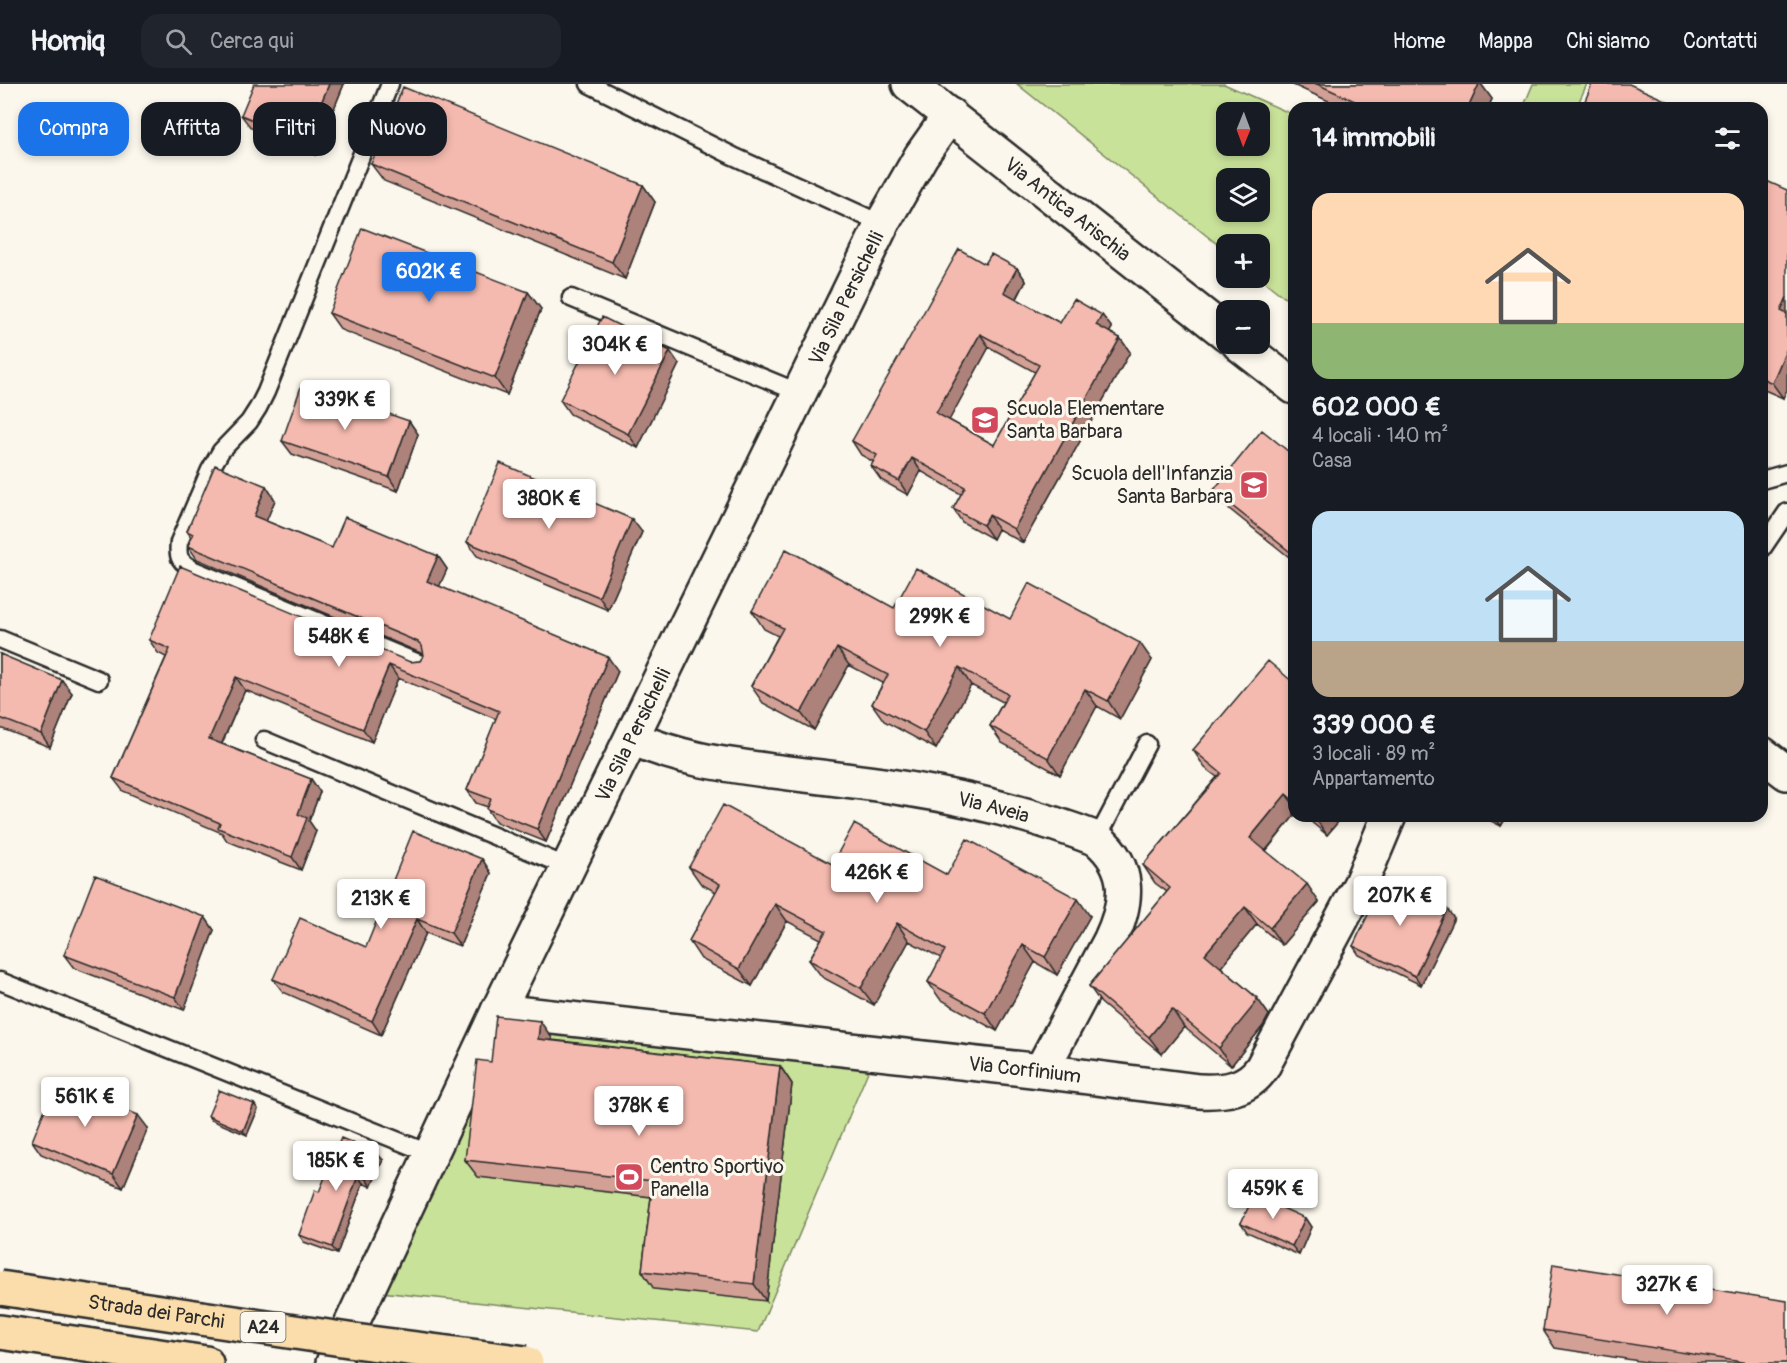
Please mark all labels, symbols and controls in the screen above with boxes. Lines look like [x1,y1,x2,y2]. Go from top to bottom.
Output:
search box [141,14,561,68]
text: Homiq [30,24,105,59]
icon: search [162,25,195,58]
text: Cerca qui [210,27,294,55]
text: Home [1392,28,1445,55]
text: Mappa [1478,28,1533,55]
text: Chi siamo [1566,28,1650,55]
text: Contatti [1683,28,1757,55]
chip: Compra [18,102,129,156]
chip: Affitta [141,102,241,156]
chip: Filtri [253,102,336,156]
chip: Nuovo [348,102,447,156]
north arrow [1216,102,1270,156]
map controls [1216,102,1270,354]
text: 14 immobili [1312,122,1435,154]
icon: filters [1711,122,1744,155]
street label: Via Antica Arischia [999,152,1136,267]
button: layers [1216,168,1270,222]
street label: Via Sila Persichelli [803,227,890,369]
icon: home [1474,232,1582,340]
button: + [1216,234,1270,288]
pin: 602K € [380,252,478,303]
text: 602K € [396,259,462,284]
button: − [1216,300,1270,354]
pin: 304K € [566,325,664,376]
text: 304K € [582,332,648,357]
pin: 339K € [296,380,394,431]
text: 339K € [314,387,376,412]
text: 602 000 € [1312,391,1441,423]
place label: Scuola Elementare Santa Barbara [1006,396,1164,444]
school or university icon: Scuola Elementare Santa Barbara [969,404,1001,436]
text: 4 locali · 140 m² [1312,423,1448,448]
text: Casa [1312,448,1352,473]
place label: Scuola dell'Infanzia Santa Barbara [1071,461,1233,509]
school or university icon: Scuola dell'Infanzia Santa Barbara [1238,469,1270,501]
pin: 380K € [500,479,598,530]
text: 380K € [517,486,581,511]
icon: home [1474,550,1582,658]
pin: 299K € [891,597,989,648]
text: 299K € [909,604,971,629]
pin: 548K € [290,617,388,668]
text: 548K € [308,624,370,649]
street label: Via Sila Persichelli [590,664,676,806]
text: 339 000 € [1312,709,1436,741]
text: 3 locali · 89 m² [1312,741,1435,766]
text: Appartamento [1312,766,1435,791]
street label: Via Aveia [955,787,1032,829]
pin: 426K € [828,853,926,904]
text: 426K € [845,860,909,885]
pin: 207K € [1351,876,1449,927]
pin: 213K € [332,879,430,930]
text: 207K € [1367,883,1433,908]
text: 213K € [351,886,411,911]
street label: Via Corfinium [967,1051,1083,1089]
pin: 561K € [36,1077,134,1128]
text: 561K € [55,1084,115,1109]
pin: 378K € [590,1086,688,1137]
text: 378K € [608,1093,670,1118]
pin: 185K € [287,1141,385,1192]
text: 185K € [307,1148,365,1173]
place label: Centro Sportivo Panella [650,1154,784,1202]
sports icon: Centro Sportivo Panella [613,1161,645,1193]
pin: 459K € [1224,1169,1322,1220]
text: 459K € [1242,1176,1304,1201]
pin: 327K € [1618,1265,1716,1316]
text: 327K € [1636,1272,1698,1297]
street label: Strada dei Parchi [86,1289,226,1334]
road number: A24 [240,1312,286,1342]

